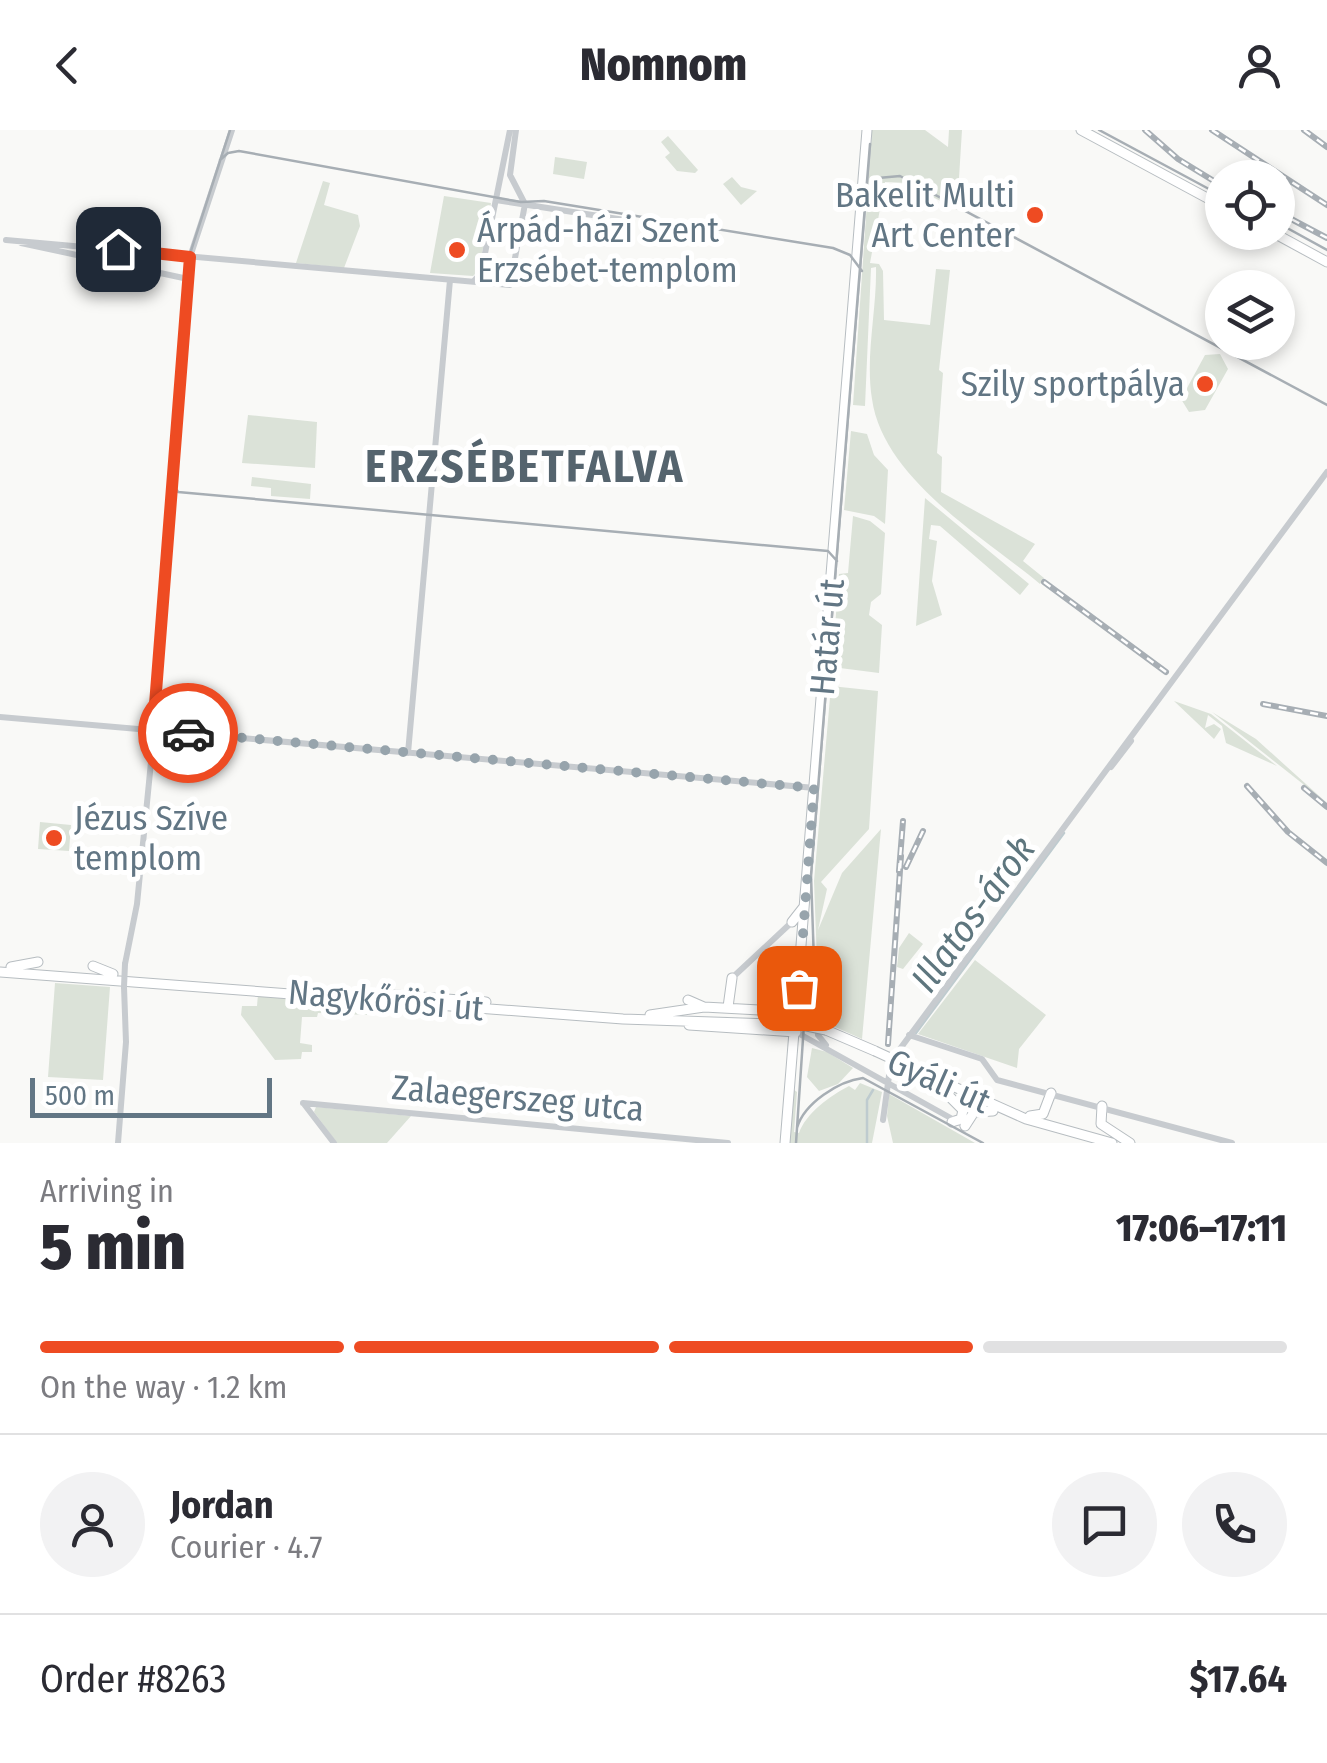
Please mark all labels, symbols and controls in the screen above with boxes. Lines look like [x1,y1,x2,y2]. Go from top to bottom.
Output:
icon: back [40,38,95,93]
text: Nomnom [580,38,747,92]
icon: person [1232,38,1287,93]
map controls [1205,160,1295,360]
button: locate [1205,160,1295,250]
place label: Bakelit Multi Art Center [835,174,1015,256]
marker: Bakelit Multi Art Center [1024,204,1046,226]
pin [76,207,161,292]
place label: Árpád-házi Szent Erzsébet-templom [477,209,738,291]
icon: home [91,222,146,277]
marker: Árpád-házi Szent Erzsébet-templom [446,239,468,261]
button: layers [1205,270,1295,360]
place label: Szily sportpálya [961,363,1185,405]
marker: Szily sportpálya [1194,373,1216,395]
district label: ERZSÉBETFALVA [365,438,685,494]
street label: Határ út [801,576,853,697]
courier [138,683,238,783]
icon: car [161,706,216,761]
place label: Jézus Szíve templom [74,797,228,879]
marker: Jézus Szíve templom [43,827,65,849]
water label: Illatos-árok [901,827,1045,1001]
pin [757,946,842,1031]
icon: bag [772,961,827,1016]
street label: Nagykőrösi út [287,971,486,1030]
street label: Gyáli út [881,1040,997,1122]
street label: Zalaegerszeg utca [390,1066,646,1130]
scale bar [30,1073,272,1118]
text: 500 m [45,1079,115,1112]
text: Arriving in [40,1172,174,1210]
text: 17:06–17:11 [1116,1205,1287,1251]
text: 5 min [40,1208,186,1286]
text: On the way · 1.2 km [40,1368,287,1406]
button: person [40,1472,145,1577]
button: chat [1052,1472,1157,1577]
button: phone [1182,1472,1287,1577]
text: Jordan [170,1482,274,1528]
text: Courier · 4.7 [170,1528,322,1566]
text: Order #8263 [40,1656,227,1702]
text: $17.64 [1189,1656,1287,1702]

